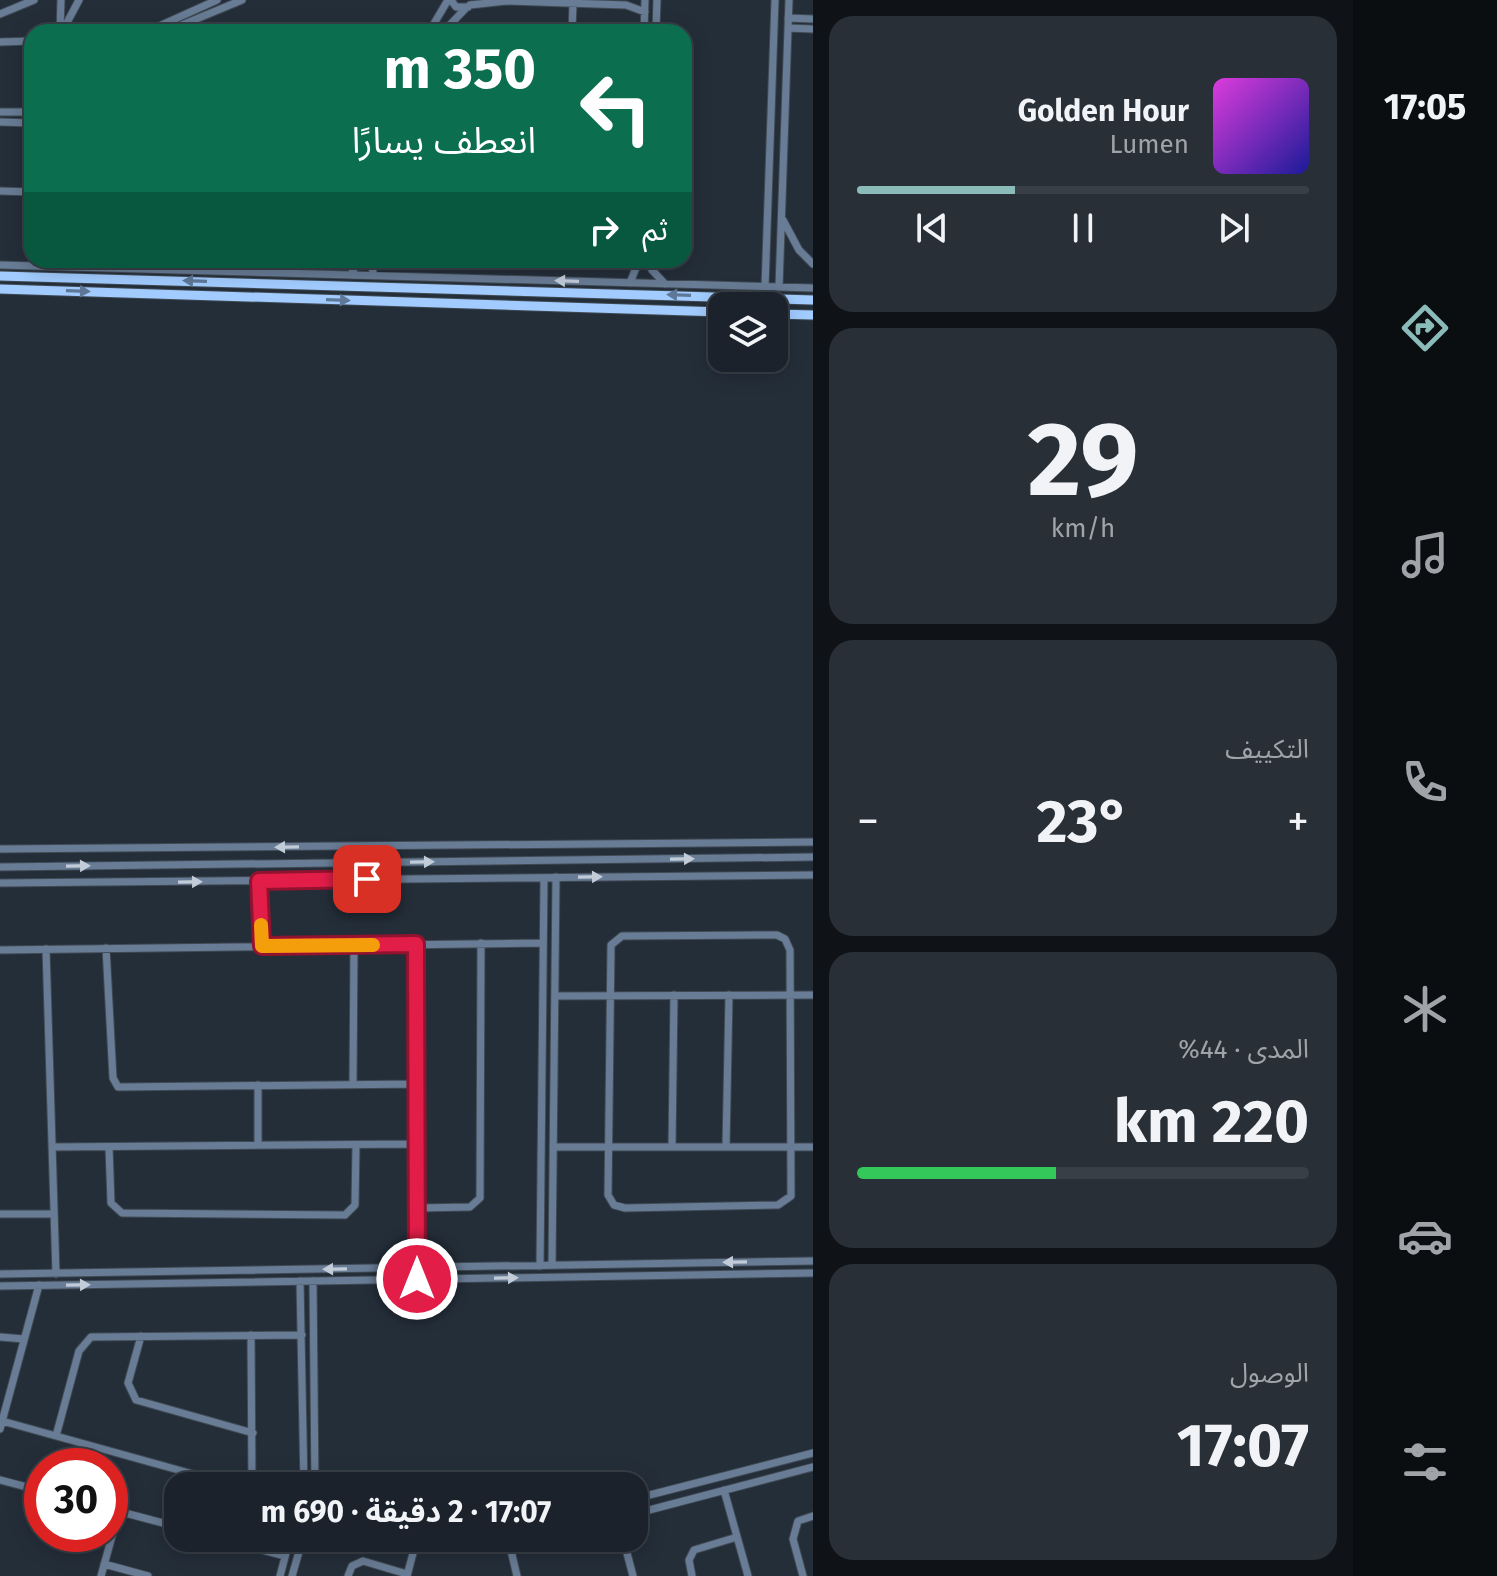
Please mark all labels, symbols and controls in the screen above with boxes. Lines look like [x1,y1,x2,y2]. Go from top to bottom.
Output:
text: 350 m [383,36,536,103]
icon: left [564,56,668,160]
text: 17:05 [1384,85,1466,129]
text: Golden Hour [1018,93,1189,129]
text: انعطف يسارًا [352,119,536,163]
text: Lumen [1110,129,1189,160]
icon: previous [910,206,954,250]
icon: pause [1061,206,1105,250]
icon: next [1212,206,1256,250]
icon: right [582,208,626,252]
text: ثم [642,212,668,248]
one-way arrow [182,275,207,288]
one-way arrow [554,275,579,288]
one-way arrow [66,285,91,298]
one-way arrow [666,288,691,301]
map controls [708,292,788,372]
button: layers [708,292,788,372]
one-way arrow [326,294,351,307]
icon: directions [1397,300,1453,356]
text: 29 [1028,398,1138,523]
text: km/h [1051,513,1115,544]
icon: music [1397,527,1453,583]
text: التكييف [1225,734,1309,765]
icon: phone [1397,754,1453,810]
text: 23° [1036,786,1130,858]
text: − [857,795,879,848]
text: + [1287,795,1309,848]
one-way arrow [274,841,299,853]
pin [333,845,401,913]
one-way arrow [670,853,695,865]
one-way arrow [410,856,435,868]
icon: arrive [345,857,389,901]
one-way arrow [66,860,91,872]
one-way arrow [578,871,603,883]
one-way arrow [178,875,203,888]
icon: climate [1397,981,1453,1037]
text: المدى · 44% [1178,1034,1309,1065]
text: 220 km [1114,1086,1309,1158]
icon: car [1397,1208,1453,1264]
position arrow [375,1237,459,1321]
one-way arrow [722,1256,747,1269]
one-way arrow [322,1263,347,1275]
one-way arrow [494,1271,519,1284]
one-way arrow [66,1278,91,1291]
text: الوصول [1230,1358,1309,1389]
text: 17:07 [1177,1410,1309,1482]
icon: filters [1397,1434,1453,1490]
speed limit sign: 30 [24,1448,128,1552]
text: 17:07 · 2 دقيقة · 690 m [261,1494,551,1530]

